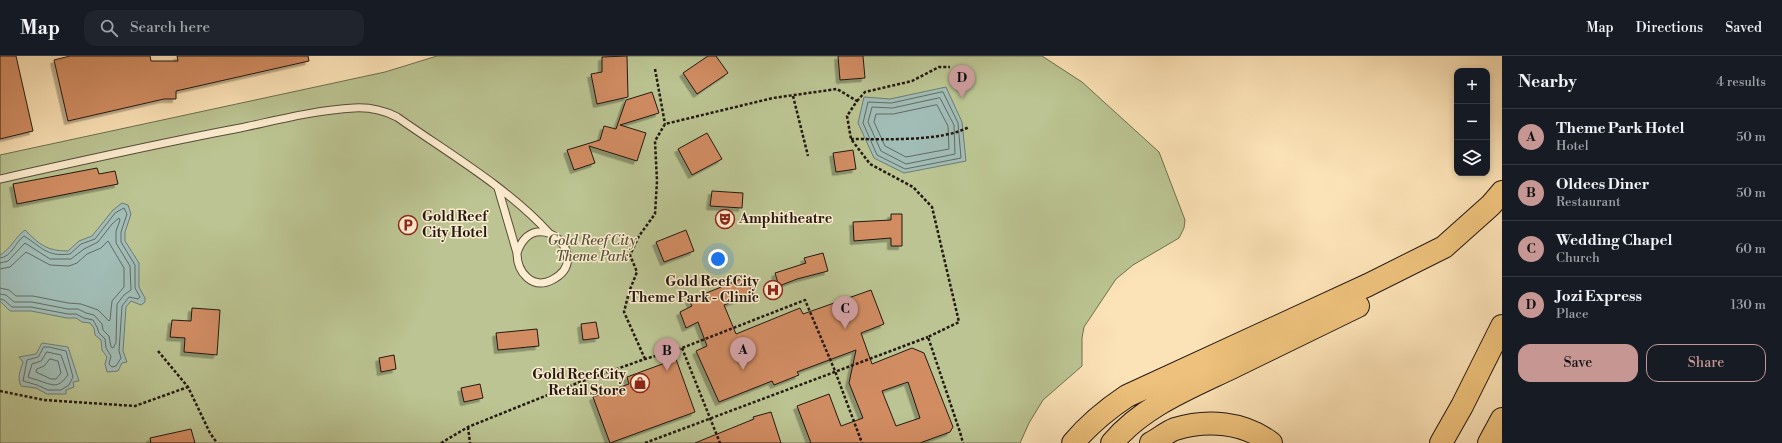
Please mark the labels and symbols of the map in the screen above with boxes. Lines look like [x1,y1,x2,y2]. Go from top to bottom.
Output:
pin: D [949,65,975,98]
place label: Gold Reef City Hotel [422,208,489,242]
theatre icon: Amphitheatre [714,208,736,230]
place label: Amphitheatre [738,210,833,228]
parking icon: Gold Reef City Hotel [397,214,419,236]
park label: Gold Reef City Theme Park [547,232,637,266]
your location [708,249,728,269]
place label: Gold Reef City Theme Park - Clinic [629,273,760,307]
hospital icon: Gold Reef City Theme Park - Clinic [762,279,784,301]
pin: C [832,296,858,329]
pin: A [730,337,756,370]
pin: B [654,338,680,371]
place label: Gold Reef City Retail Store [532,366,627,400]
shop icon: Gold Reef City Retail Store [629,372,651,394]

